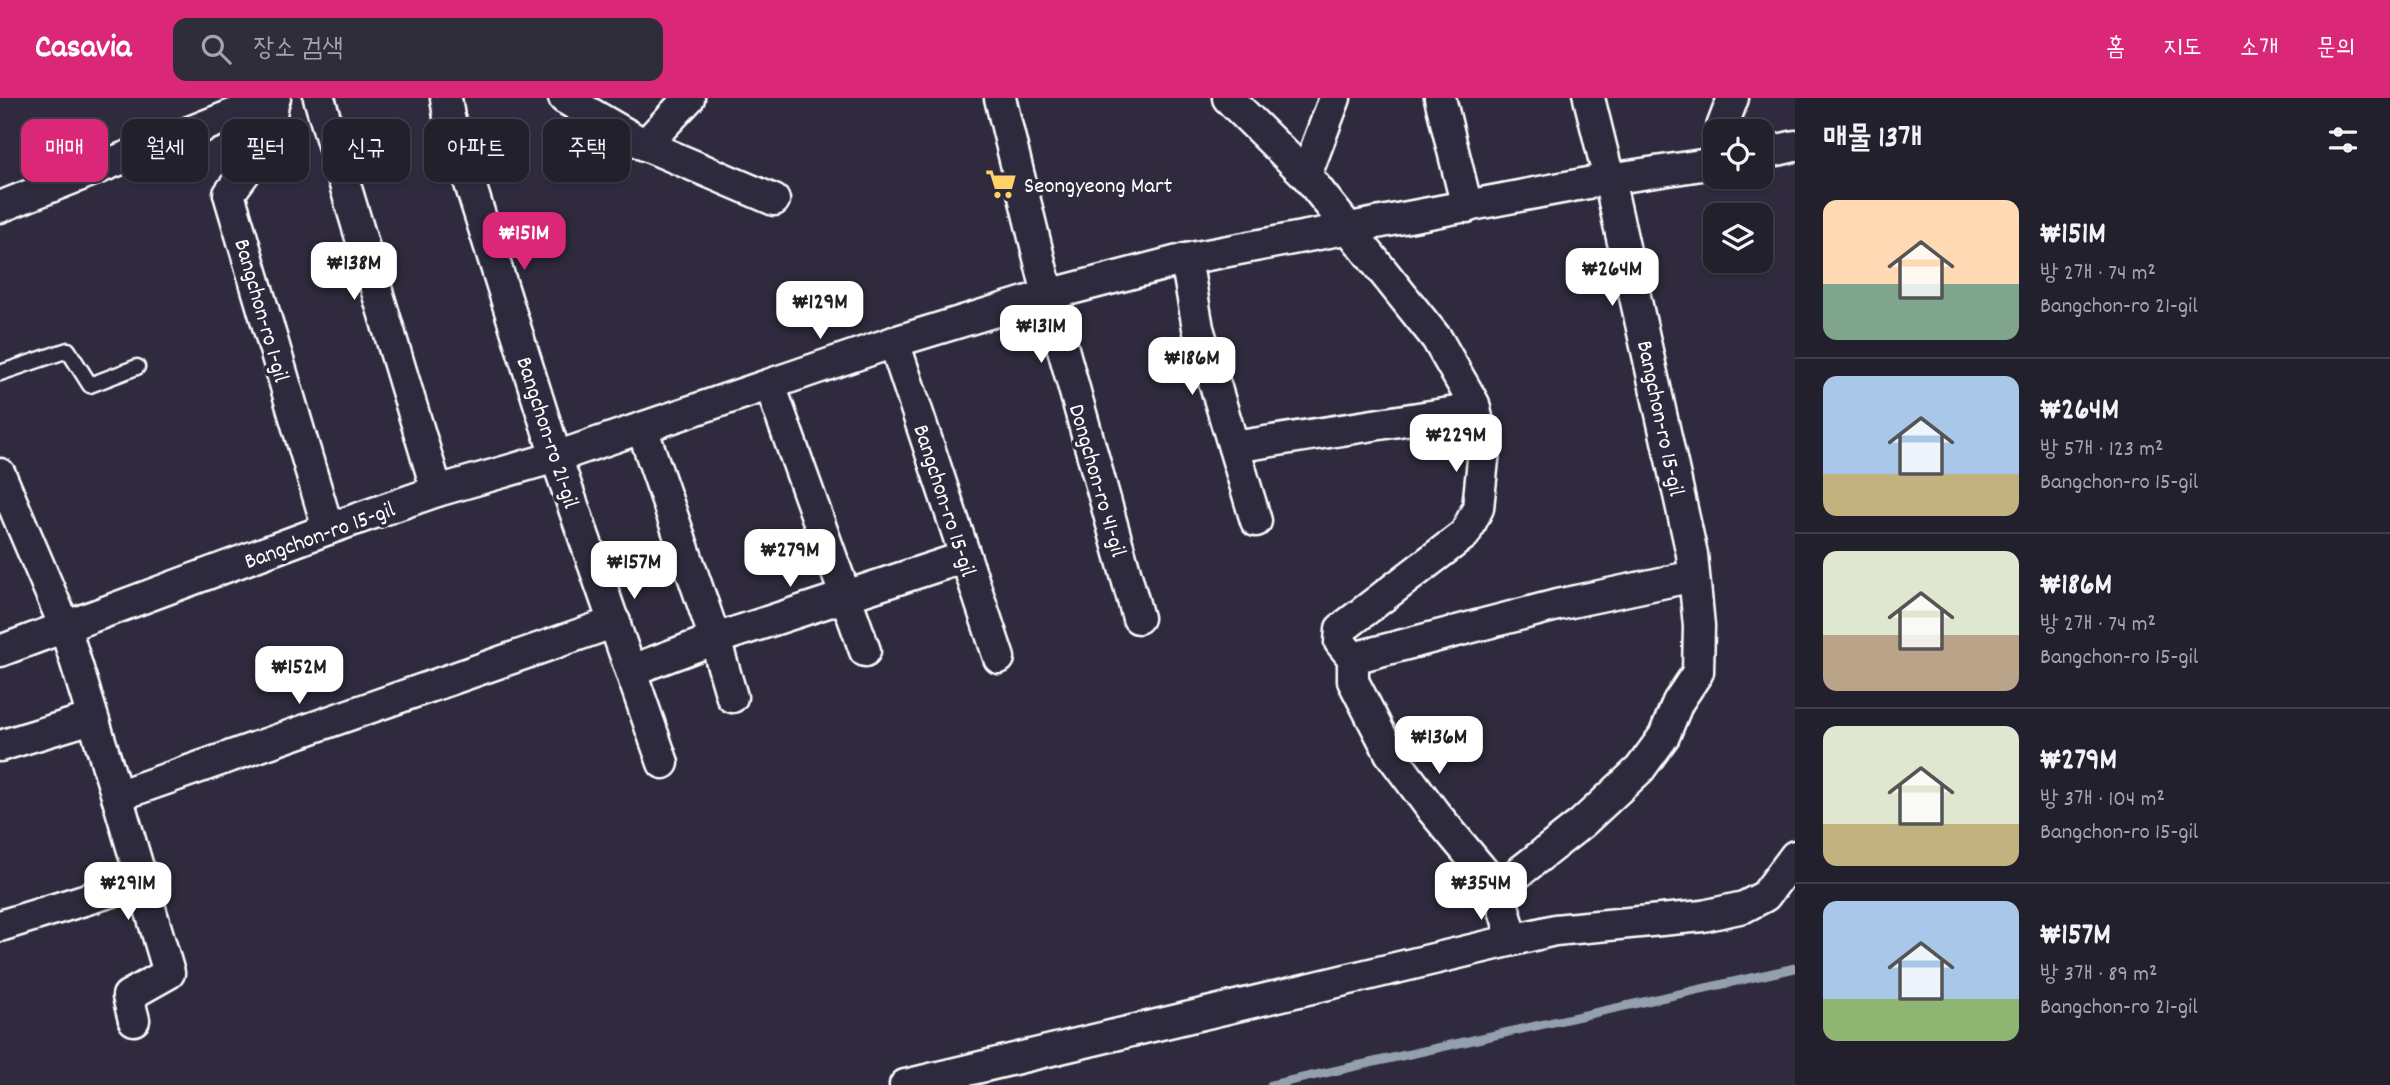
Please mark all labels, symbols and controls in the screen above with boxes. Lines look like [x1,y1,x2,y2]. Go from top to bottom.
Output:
search box [173,18,663,81]
text: Casavia [35,26,131,73]
icon: search [197,30,235,68]
text: 장소 검색 [253,31,343,68]
text: 홈 [2106,32,2125,66]
text: 지도 [2163,32,2202,66]
text: 소개 [2240,32,2278,66]
text: 문의 [2316,32,2355,66]
chip: 매매 [21,119,108,182]
chip: 월세 [122,119,208,182]
chip: 필터 [222,119,309,182]
chip: 신규 [323,119,410,182]
chip: 아파트 [424,119,529,182]
chip: 주택 [543,119,630,182]
map controls [1703,119,1773,273]
button: locate [1703,119,1773,189]
text: 매물 13개 [1823,119,1922,162]
icon: filters [2324,121,2362,159]
supermarket icon: Seongyeong Mart [984,167,1018,201]
place label: Seongyeong Mart [1024,171,1172,204]
button: layers [1703,203,1773,273]
pin: ₩151M [475,212,573,272]
text: ₩151M [2040,215,2106,258]
text: ₩151M [499,218,549,251]
icon: home [1879,228,1963,312]
street label: Bangchon-ro 1-gil [223,235,296,387]
pin: ₩138M [305,242,403,302]
text: ₩138M [327,248,381,281]
pin: ₩264M [1563,248,1661,308]
text: ₩264M [1582,254,1642,287]
text: 방 2개 · 74 m² [2040,258,2156,291]
pin: ₩129M [771,282,869,341]
text: ₩129M [792,287,848,320]
text: Bangchon-ro 21-gil [2040,291,2198,324]
pin: ₩131M [992,306,1090,365]
text: ₩131M [1016,311,1066,344]
pin: ₩186M [1143,338,1241,397]
street label: Bangchon-ro 15-gil [1626,338,1691,500]
text: ₩186M [1164,343,1220,376]
street label: Bangchon-ro 21-gil [506,353,586,514]
text: ₩264M [2040,391,2119,434]
street label: Dongchon-ro 41-gil [1058,401,1133,562]
icon: home [1879,404,1963,488]
pin: ₩229M [1407,414,1505,474]
text: ₩229M [1426,420,1486,453]
street label: Bangchon-ro 15-gil [903,421,983,582]
text: 방 5개 · 123 m² [2040,434,2163,467]
text: Bangchon-ro 15-gil [2040,467,2198,500]
street label: Bangchon-ro 15-gil [240,495,401,580]
pin: ₩279M [741,530,839,589]
text: ₩279M [760,535,820,568]
pin: ₩157M [585,542,683,601]
text: ₩157M [607,547,661,580]
text: ₩186M [2040,566,2112,609]
icon: home [1879,579,1963,663]
text: 방 2개 · 74 m² [2040,609,2156,642]
text: Bangchon-ro 15-gil [2040,642,2198,675]
pin: ₩152M [250,646,348,706]
text: ₩152M [271,652,327,685]
pin: ₩136M [1390,716,1488,776]
text: ₩136M [1411,722,1467,755]
text: ₩279M [2040,741,2117,784]
icon: home [1879,754,1963,838]
text: 방 3개 · 104 m² [2040,784,2165,817]
text: Bangchon-ro 15-gil [2040,817,2198,850]
pin: ₩291M [79,862,177,922]
pin: ₩354M [1432,862,1530,922]
text: ₩291M [100,868,156,901]
text: ₩354M [1451,868,1511,901]
text: ₩157M [2040,916,2111,959]
icon: home [1879,929,1963,1013]
text: 방 3개 · 89 m² [2040,959,2158,992]
text: Bangchon-ro 21-gil [2040,992,2198,1025]

